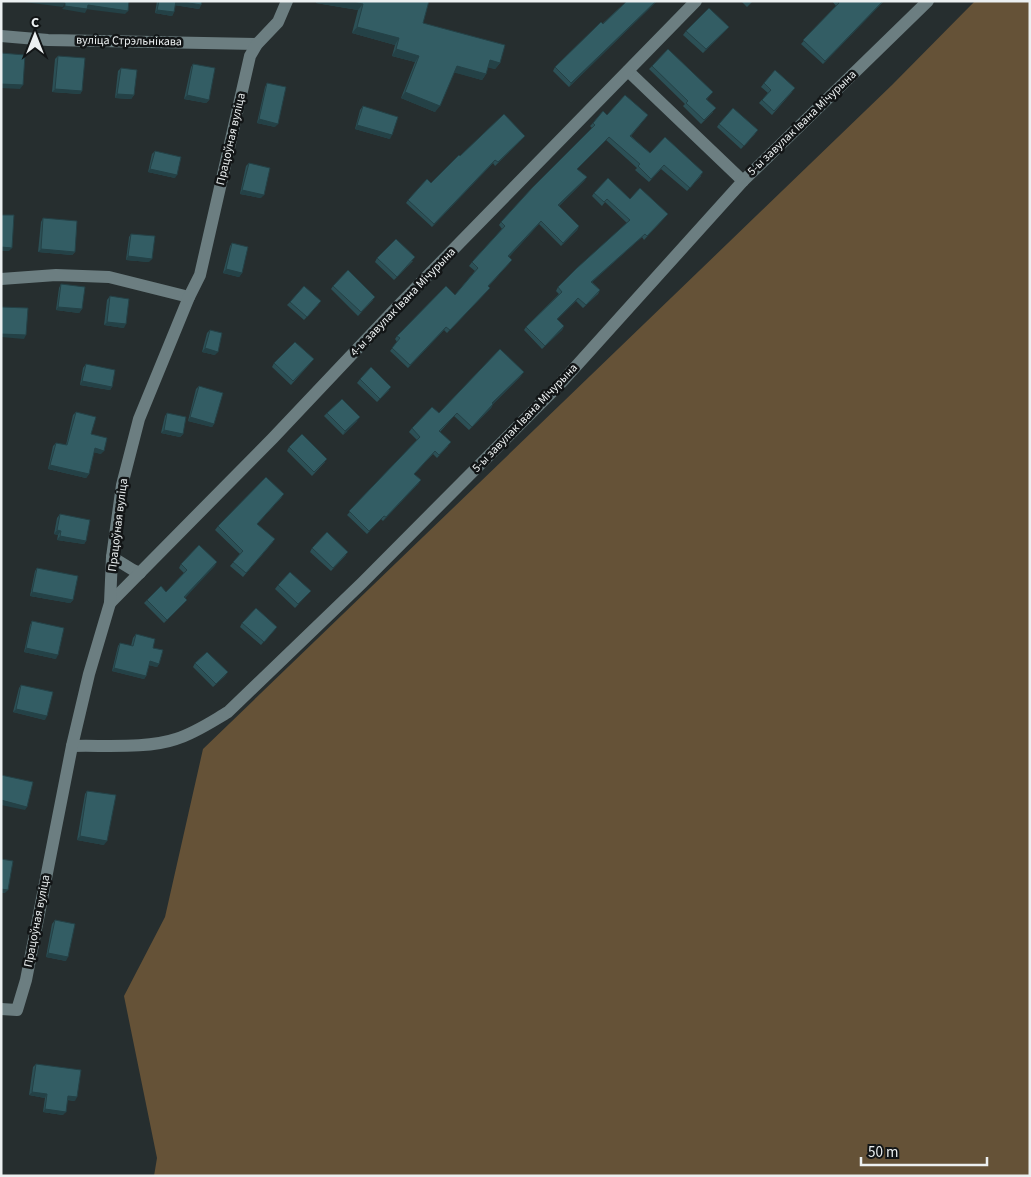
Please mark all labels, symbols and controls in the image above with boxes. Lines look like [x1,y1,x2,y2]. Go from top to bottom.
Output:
north arrow [10,10,60,60]
text: С [31,13,39,33]
street label: вуліца Стрэльнікава [76,32,182,50]
street label: 5-ы завулак Івана Мічурына [744,66,860,180]
street label: Працоўная вуліца [212,91,250,187]
street label: 4-ы завулак Івана Мічурына [346,244,460,360]
street label: 5-ы завулак Івана Мічурына [468,360,582,476]
street label: Працоўная вуліца [104,477,132,573]
street label: Працоўная вуліца [20,873,54,969]
scale bar [861,1134,987,1166]
text: 50 m [868,1142,898,1163]

